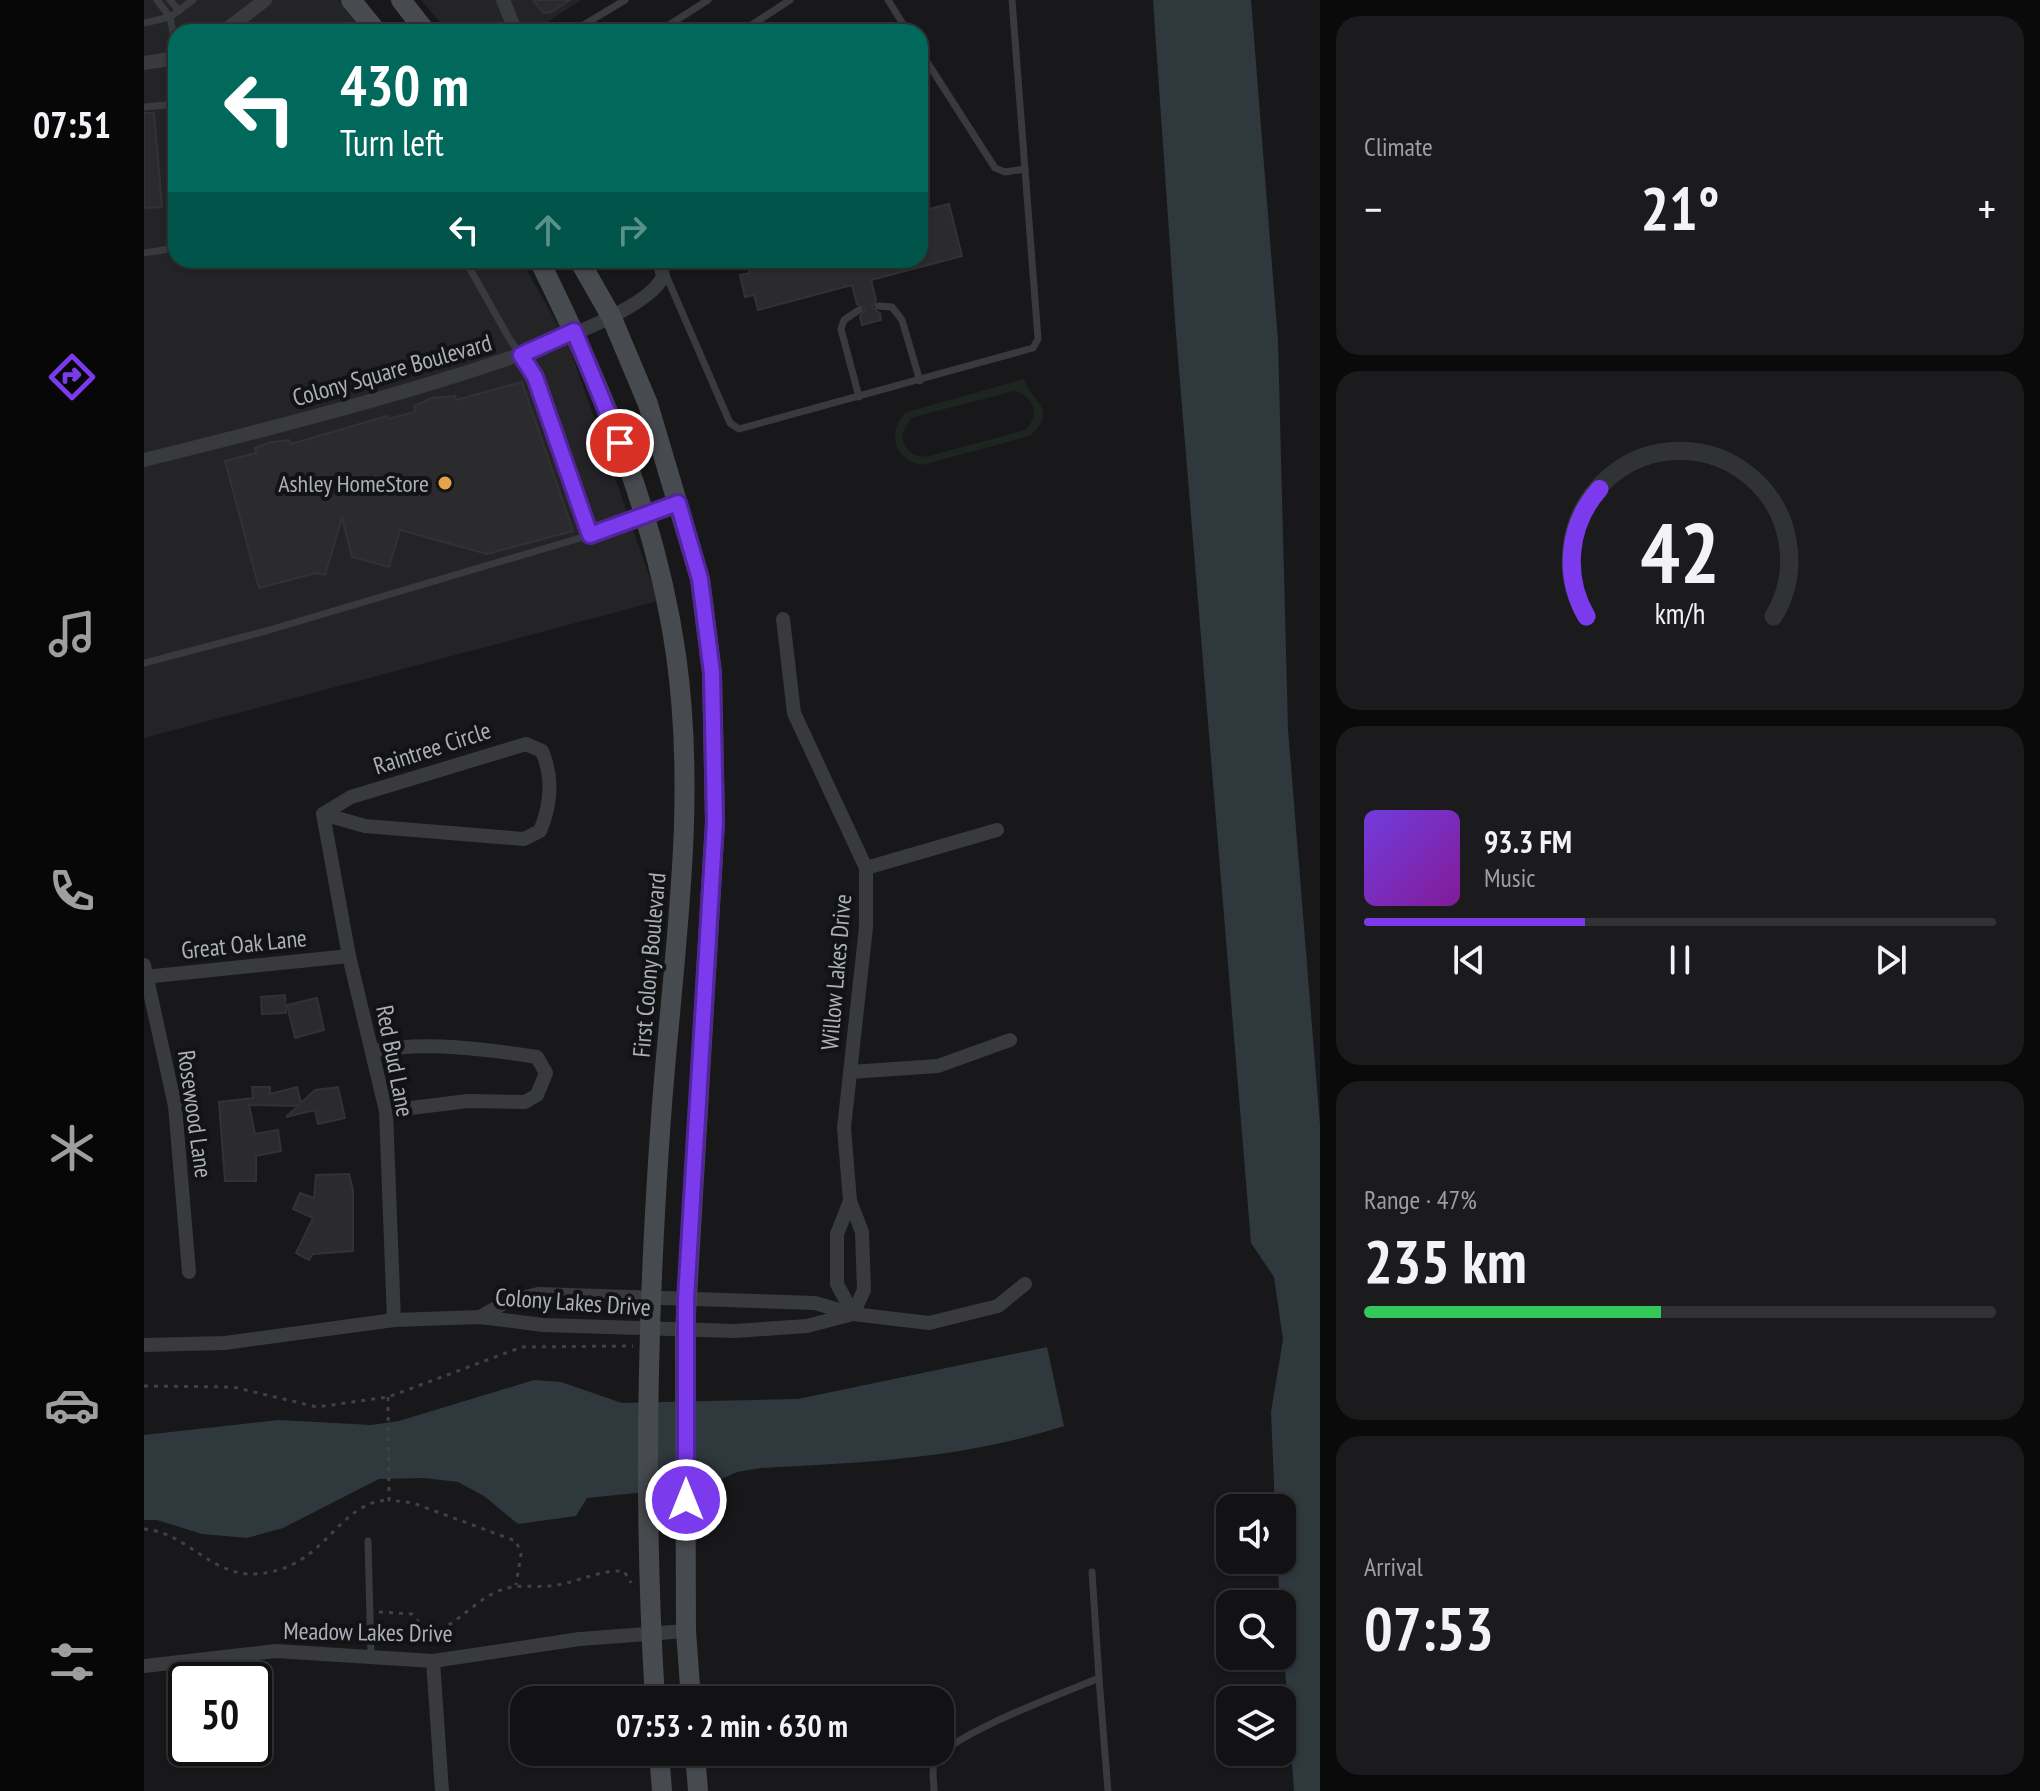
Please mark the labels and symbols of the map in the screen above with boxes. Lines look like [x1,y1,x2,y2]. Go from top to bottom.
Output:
street label: Colony Square Boulevard [289,327,495,413]
pin [586,409,654,477]
place label: Ashley HomeStore [278,468,429,499]
marker: Ashley HomeStore [436,474,454,492]
street label: Raintree Circle [369,714,495,782]
street label: First Colony Boulevard [625,871,673,1059]
street label: Willow Lakes Drive [814,893,858,1051]
street label: Great Oak Lane [180,922,308,966]
street label: Red Bud Lane [369,1003,421,1119]
street label: Rosewood Lane [171,1048,219,1180]
street label: Colony Lakes Drive [494,1281,652,1323]
position arrow [644,1458,728,1542]
street label: Meadow Lakes Drive [283,1615,453,1649]
speed limit sign: 50 [168,1662,272,1766]

